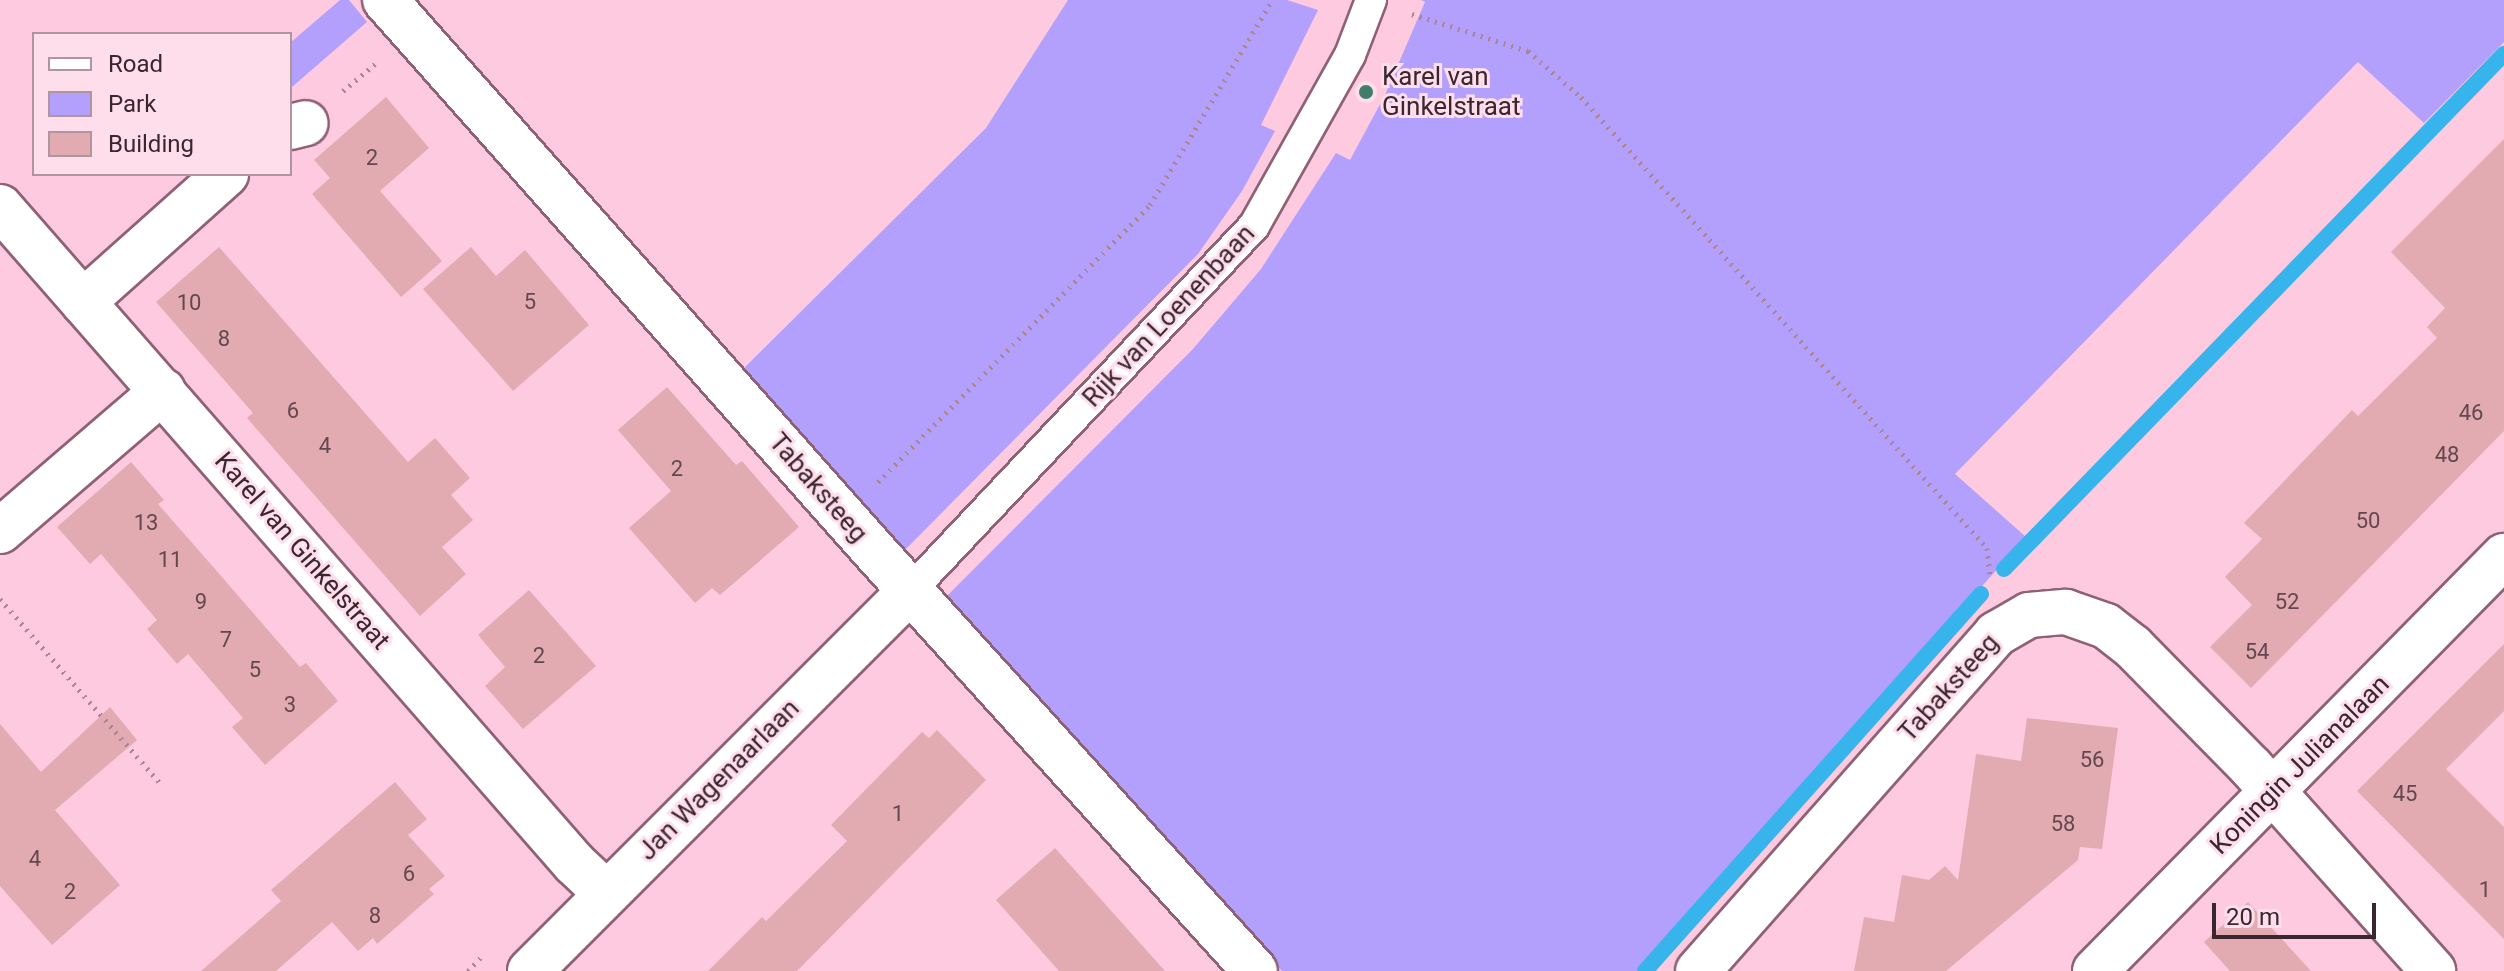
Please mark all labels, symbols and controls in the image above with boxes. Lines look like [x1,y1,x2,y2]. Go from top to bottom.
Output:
legend [32,32,292,176]
text: Road [108,50,163,78]
place label: Karel van Ginkelstraat [1382,61,1520,122]
marker: Karel van Ginkelstraat [1357,83,1375,101]
text: Park [108,90,156,118]
text: Building [108,130,194,158]
house number: 2 [366,145,378,171]
street label: Rijk van Loenenbaan [1076,218,1262,414]
house number: 5 [524,289,536,315]
house number: 10 [177,290,201,316]
house number: 8 [218,326,230,352]
house number: 6 [287,398,299,424]
house number: 46 [2459,400,2483,426]
street label: Tabaksteeg [762,427,874,549]
house number: 4 [319,433,331,459]
house number: 48 [2435,442,2459,468]
street label: Karel van Ginkelstraat [208,446,396,656]
house number: 2 [671,456,683,482]
house number: 50 [2356,508,2380,534]
house number: 13 [134,510,158,536]
house number: 11 [158,547,182,573]
house number: 9 [195,589,207,615]
house number: 52 [2275,589,2299,615]
house number: 7 [220,627,232,653]
street label: Tabaksteeg [1892,628,2006,748]
house number: 54 [2245,639,2269,665]
house number: 2 [533,643,545,669]
house number: 5 [249,657,261,683]
street label: Koningin Julianalaan [2204,669,2396,861]
house number: 3 [284,692,296,718]
street label: Jan Wagenaarlaan [632,693,806,867]
house number: 56 [2080,747,2104,773]
house number: 45 [2393,781,2417,807]
house number: 1 [892,801,904,827]
house number: 58 [2051,811,2075,837]
house number: 4 [29,846,41,872]
house number: 6 [403,861,415,887]
house number: 1 [2479,877,2491,903]
house number: 2 [64,879,76,905]
scale bar [2216,887,2380,937]
house number: 8 [369,903,381,929]
text: 20 m [2226,903,2280,931]

